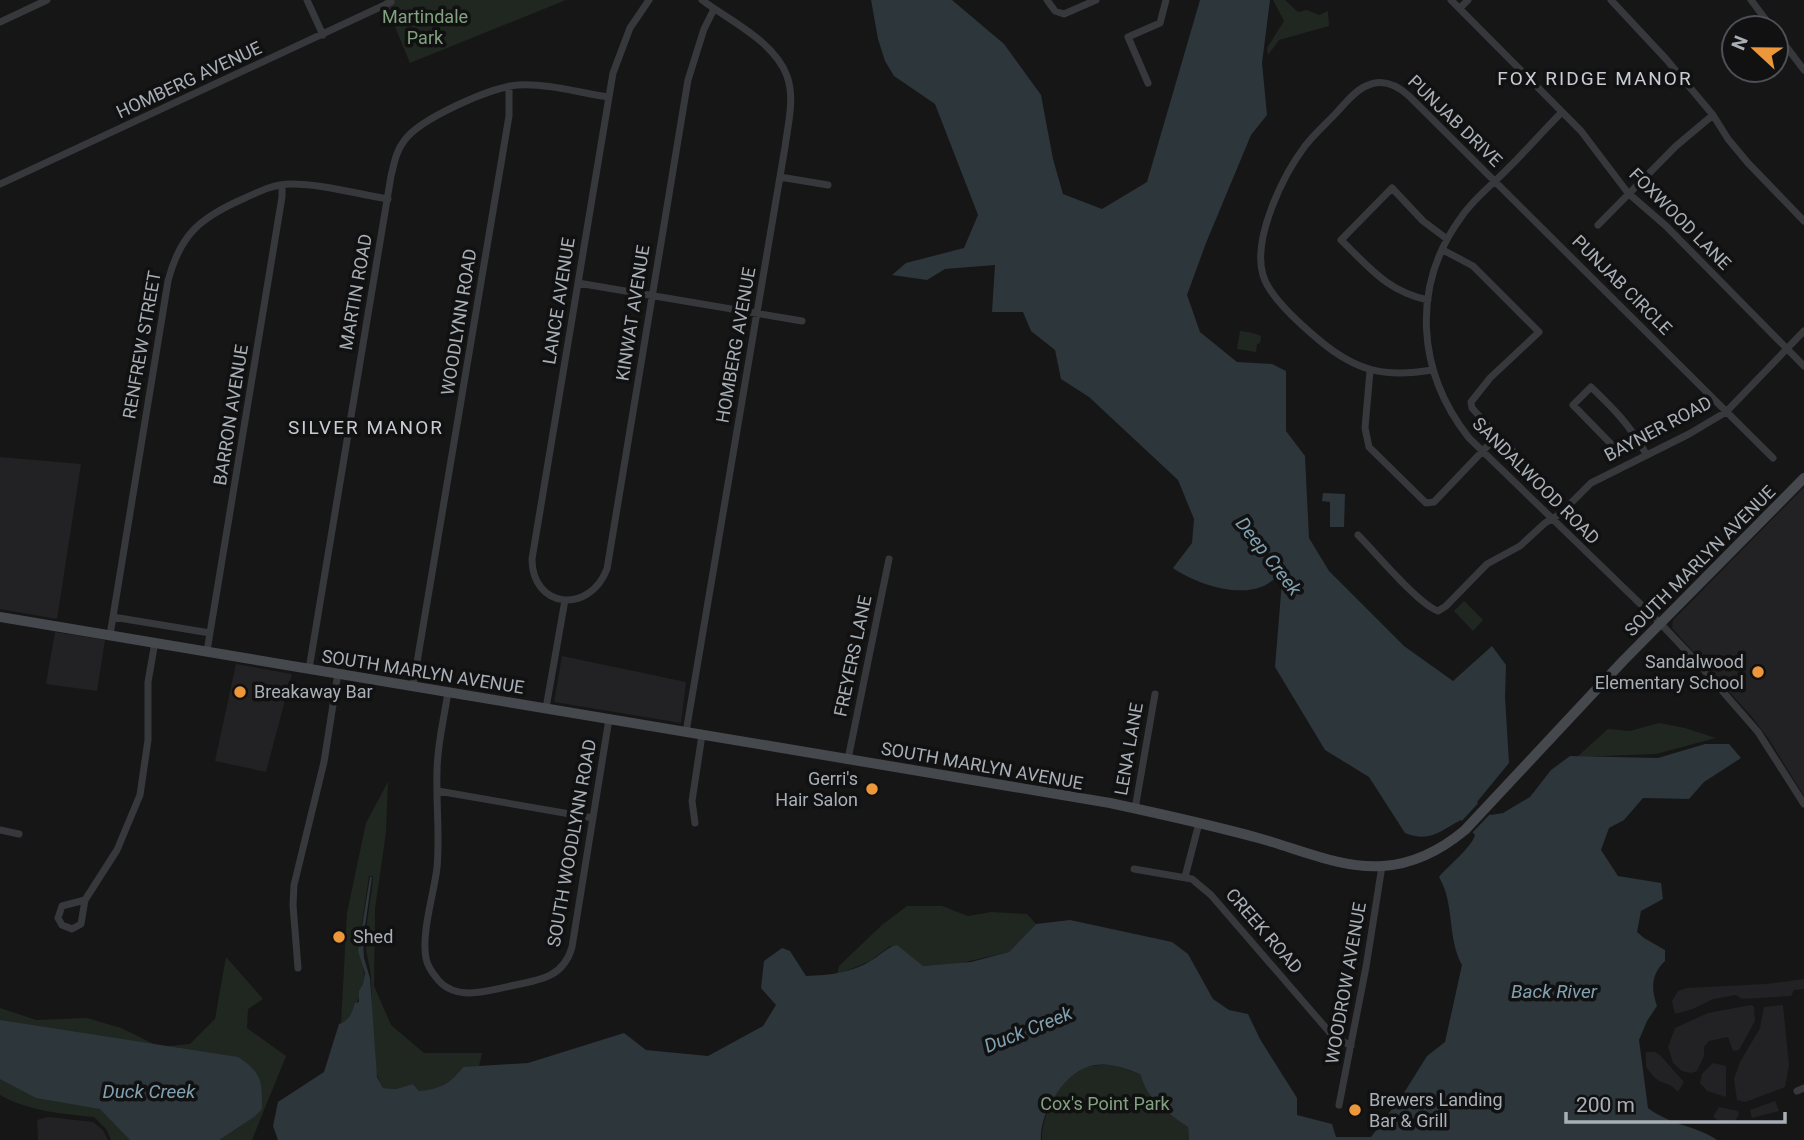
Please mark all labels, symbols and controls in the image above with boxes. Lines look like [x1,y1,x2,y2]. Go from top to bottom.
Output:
park label: Martindale Park [382,6,468,48]
north arrow [1720,14,1790,84]
text: N [1727,32,1753,53]
street label: HOMBERG AVENUE [113,37,265,122]
district label: FOX RIDGE MANOR [1497,67,1693,90]
street label: PUNJAB DRIVE [1404,71,1507,171]
street label: FOXWOOD LANE [1625,163,1736,274]
street label: PUNJAB CIRCLE [1568,230,1677,339]
street label: MARTIN ROAD [335,232,376,352]
street label: LANCE AVENUE [538,236,579,366]
street label: KINWAT AVENUE [611,243,654,382]
street label: WOODLYNN ROAD [437,247,480,397]
street label: HOMBERG AVENUE [711,265,760,424]
street label: RENFREW STREET [118,269,165,420]
street label: BARRON AVENUE [209,343,252,487]
street label: BAYNER ROAD [1601,391,1715,466]
street label: SANDALWOOD ROAD [1468,413,1604,549]
district label: SILVER MANOR [288,416,444,439]
street label: SOUTH MARLYN AVENUE [1620,481,1779,640]
water label: Deep Creek [1231,512,1307,601]
street label: FREYERS LANE [829,593,876,718]
street label: SOUTH MARLYN AVENUE [320,645,526,698]
place label: Sandalwood Elementary School [1595,651,1744,693]
marker: Sandalwood Elementary School [1750,664,1766,680]
place label: Breakaway Bar [254,681,373,702]
marker: Breakaway Bar [232,684,248,700]
street label: LENA LANE [1110,701,1147,797]
street label: SOUTH WOODLYNN ROAD [543,737,600,949]
street label: SOUTH MARLYN AVENUE [880,737,1085,794]
place label: Gerri's Hair Salon [775,768,858,810]
marker: Gerri's Hair Salon [864,781,880,797]
street label: CREEK ROAD [1222,884,1307,978]
street label: WOODROW AVENUE [1321,900,1370,1065]
place label: Shed [353,926,393,947]
marker: Shed [331,929,347,945]
water label: Back River [1511,980,1598,1003]
water label: Duck Creek [981,1001,1076,1058]
water label: Duck Creek [103,1080,196,1103]
scale bar [1566,1080,1785,1124]
place label: Brewers Landing Bar & Grill [1369,1089,1503,1131]
park label: Cox's Point Park [1040,1093,1171,1114]
text: 200 m [1576,1093,1635,1117]
marker: Brewers Landing Bar & Grill [1347,1102,1363,1118]

